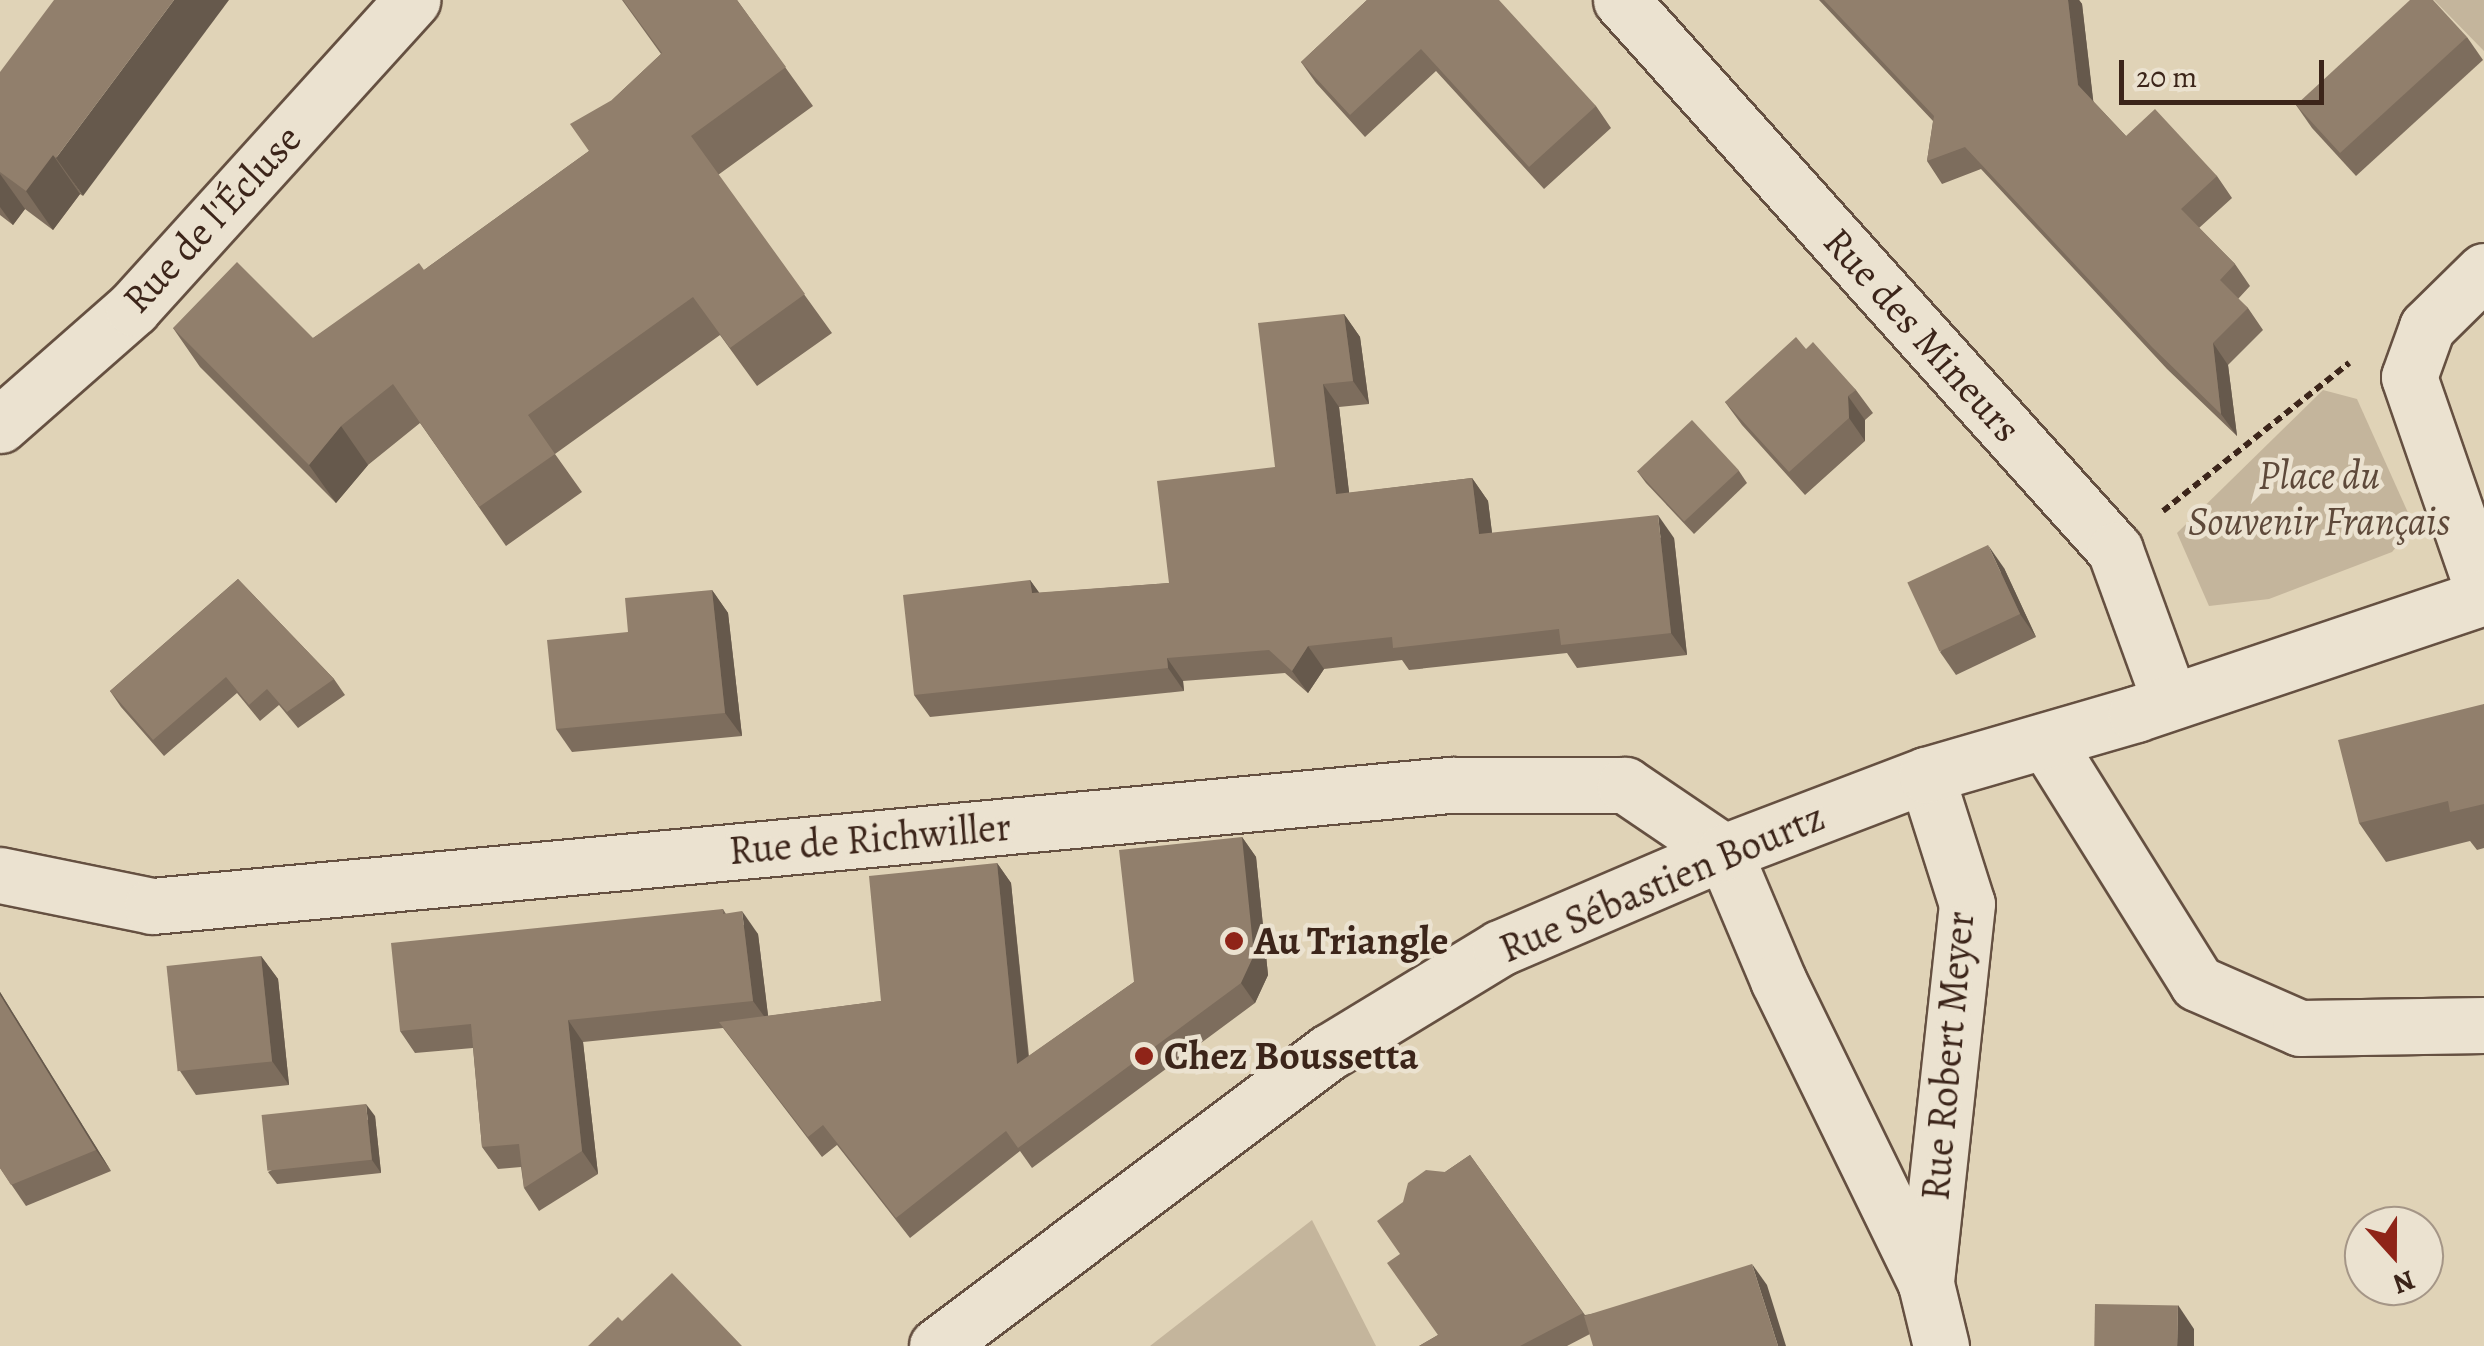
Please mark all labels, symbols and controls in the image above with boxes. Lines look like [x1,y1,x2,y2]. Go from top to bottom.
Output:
scale bar [2124,40,2329,102]
text: 20 m [2136,57,2197,97]
street label: Rue de l'Écluse [113,115,311,323]
street label: Rue des Mineurs [1813,218,2031,452]
park label: Place du Souvenir Français [2188,452,2450,546]
street label: Rue Sébastien Bourtz [1492,793,1832,973]
street label: Rue de Richwiller [727,803,1013,875]
street label: Rue Robert Meyer [1911,909,1985,1203]
place label: Au Triangle [1254,917,1449,965]
marker: Au Triangle [1223,930,1245,952]
place label: Chez Boussetta [1164,1032,1419,1080]
marker: Chez Boussetta [1133,1045,1155,1067]
north arrow [2344,1206,2444,1306]
text: N [2388,1261,2420,1304]

